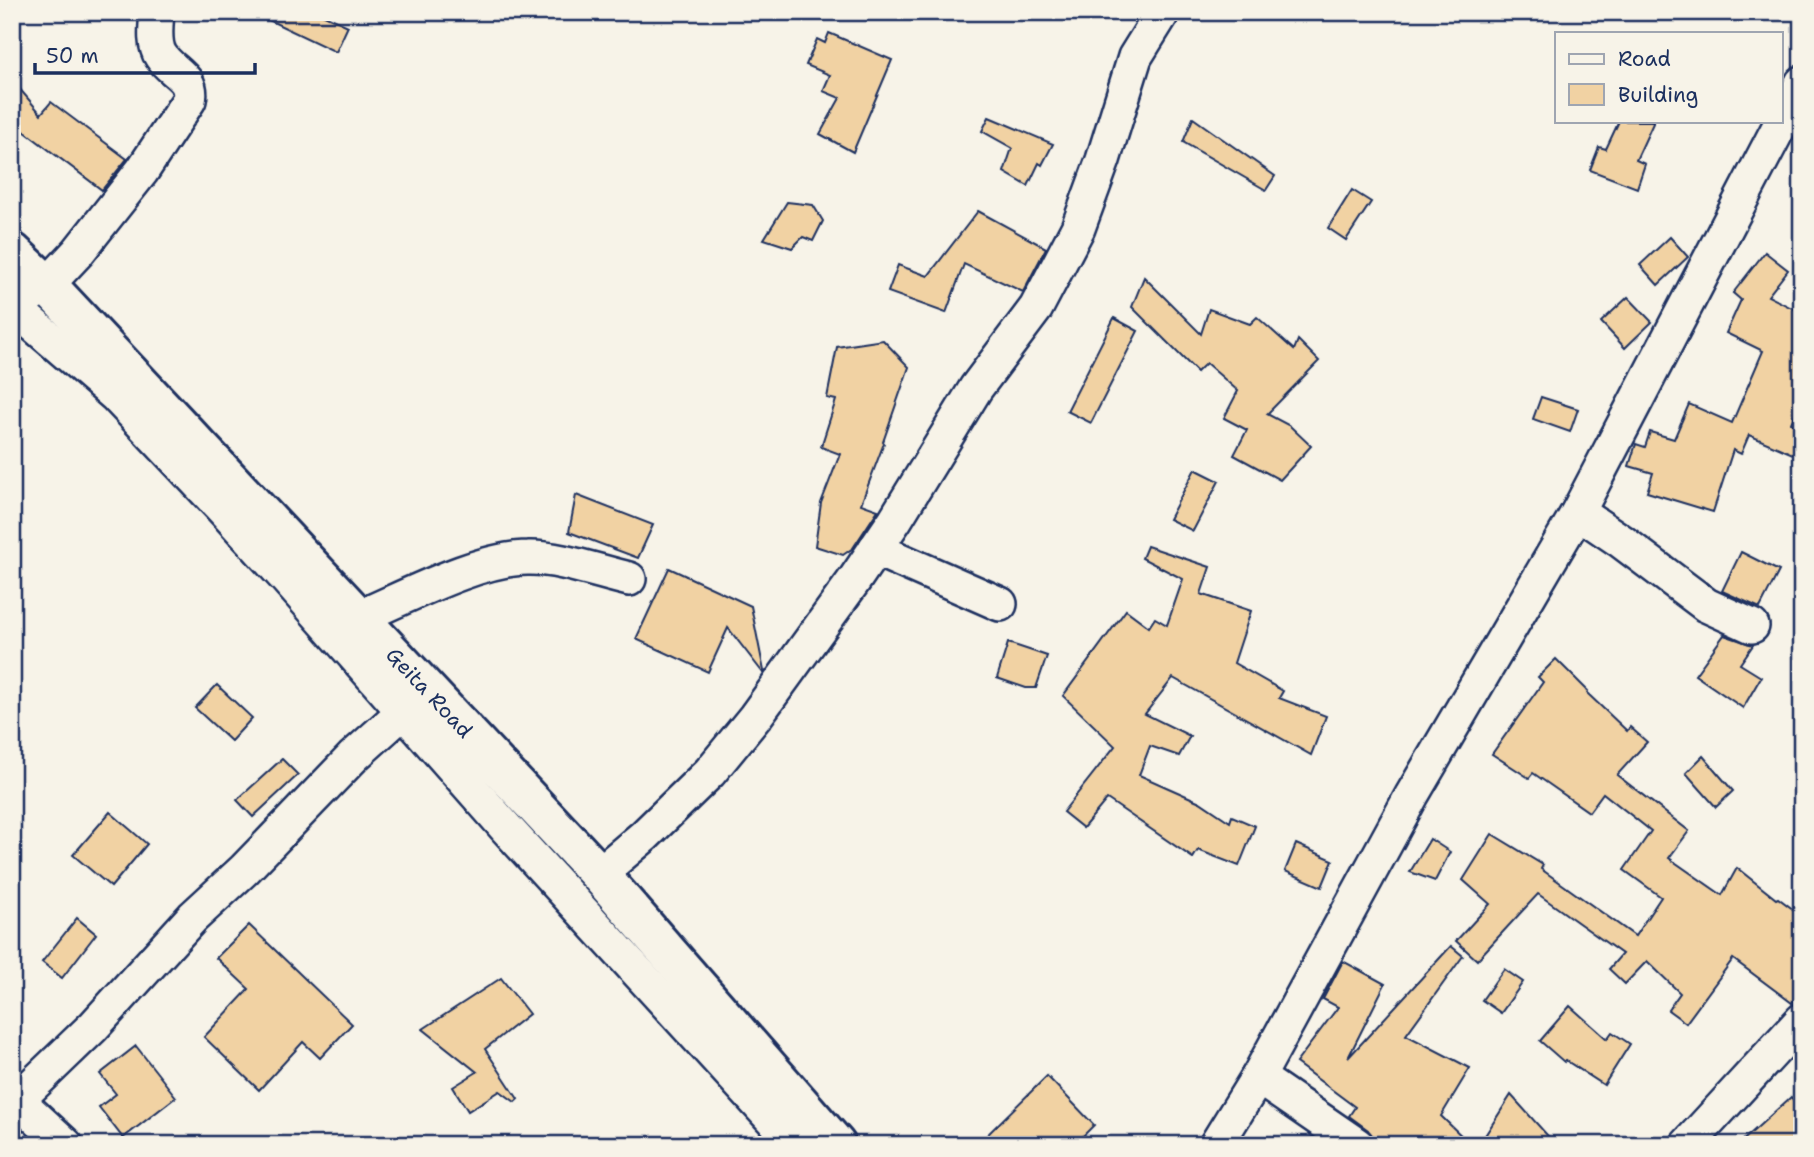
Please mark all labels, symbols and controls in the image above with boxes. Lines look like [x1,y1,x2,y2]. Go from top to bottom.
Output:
scale bar [35,32,256,76]
legend [1555,32,1783,122]
text: 50 m [46,42,99,70]
text: Road [1618,45,1671,73]
text: Building [1618,81,1698,109]
street label: Geita Road [380,641,479,744]

